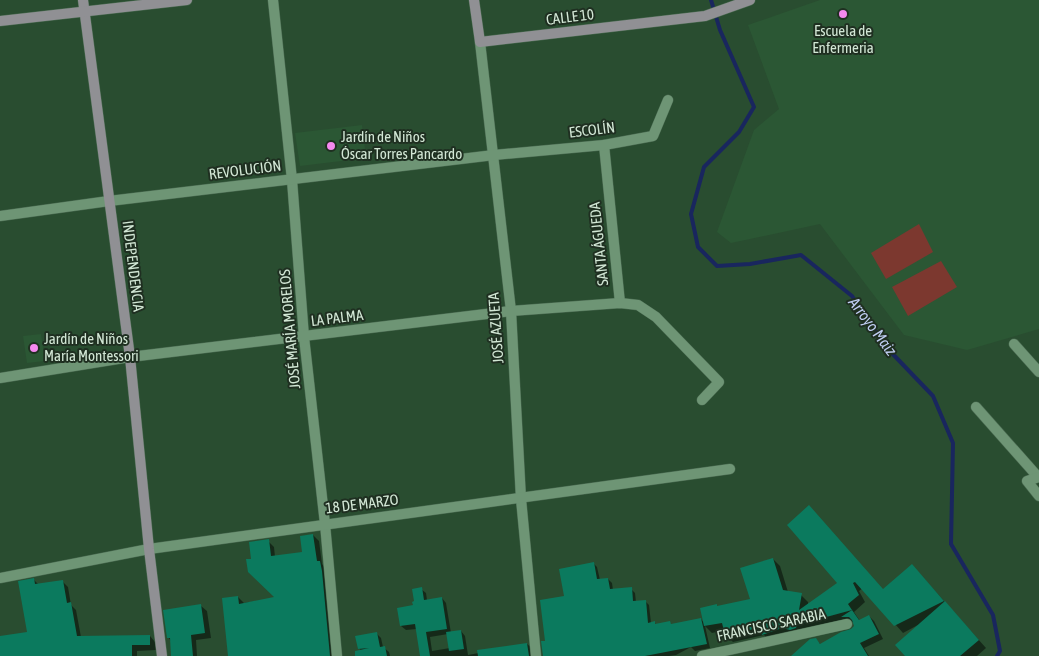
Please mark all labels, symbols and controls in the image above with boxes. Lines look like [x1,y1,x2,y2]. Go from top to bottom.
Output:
street label: CALLE 10 [545,5,595,28]
marker: Escuela de Enfermeria [837,8,849,20]
place label: Escuela de Enfermeria [812,22,874,56]
street label: ESCOLÍN [568,118,616,141]
place label: Jardín de Niños Óscar Torres Pancardo [341,128,462,162]
marker: Jardín de Niños Óscar Torres Pancardo [325,140,337,152]
street label: REVOLUCIÓN [208,157,282,182]
street label: SANTA ÁGUEDA [586,201,611,287]
street label: INDEPENDENCIA [119,219,148,313]
street label: JOSÉ MARÍA MORELOS [276,269,303,389]
street label: JOSÉ AZUETA [485,291,506,364]
water label: Arroyo Maiz [844,293,901,359]
street label: LA PALMA [310,306,365,329]
place label: Jardín de Niños María Montessori [44,330,139,364]
marker: Jardín de Niños María Montessori [28,342,40,354]
street label: 18 DE MARZO [324,491,400,516]
street label: FRANCISCO SARABIA [715,605,827,644]

